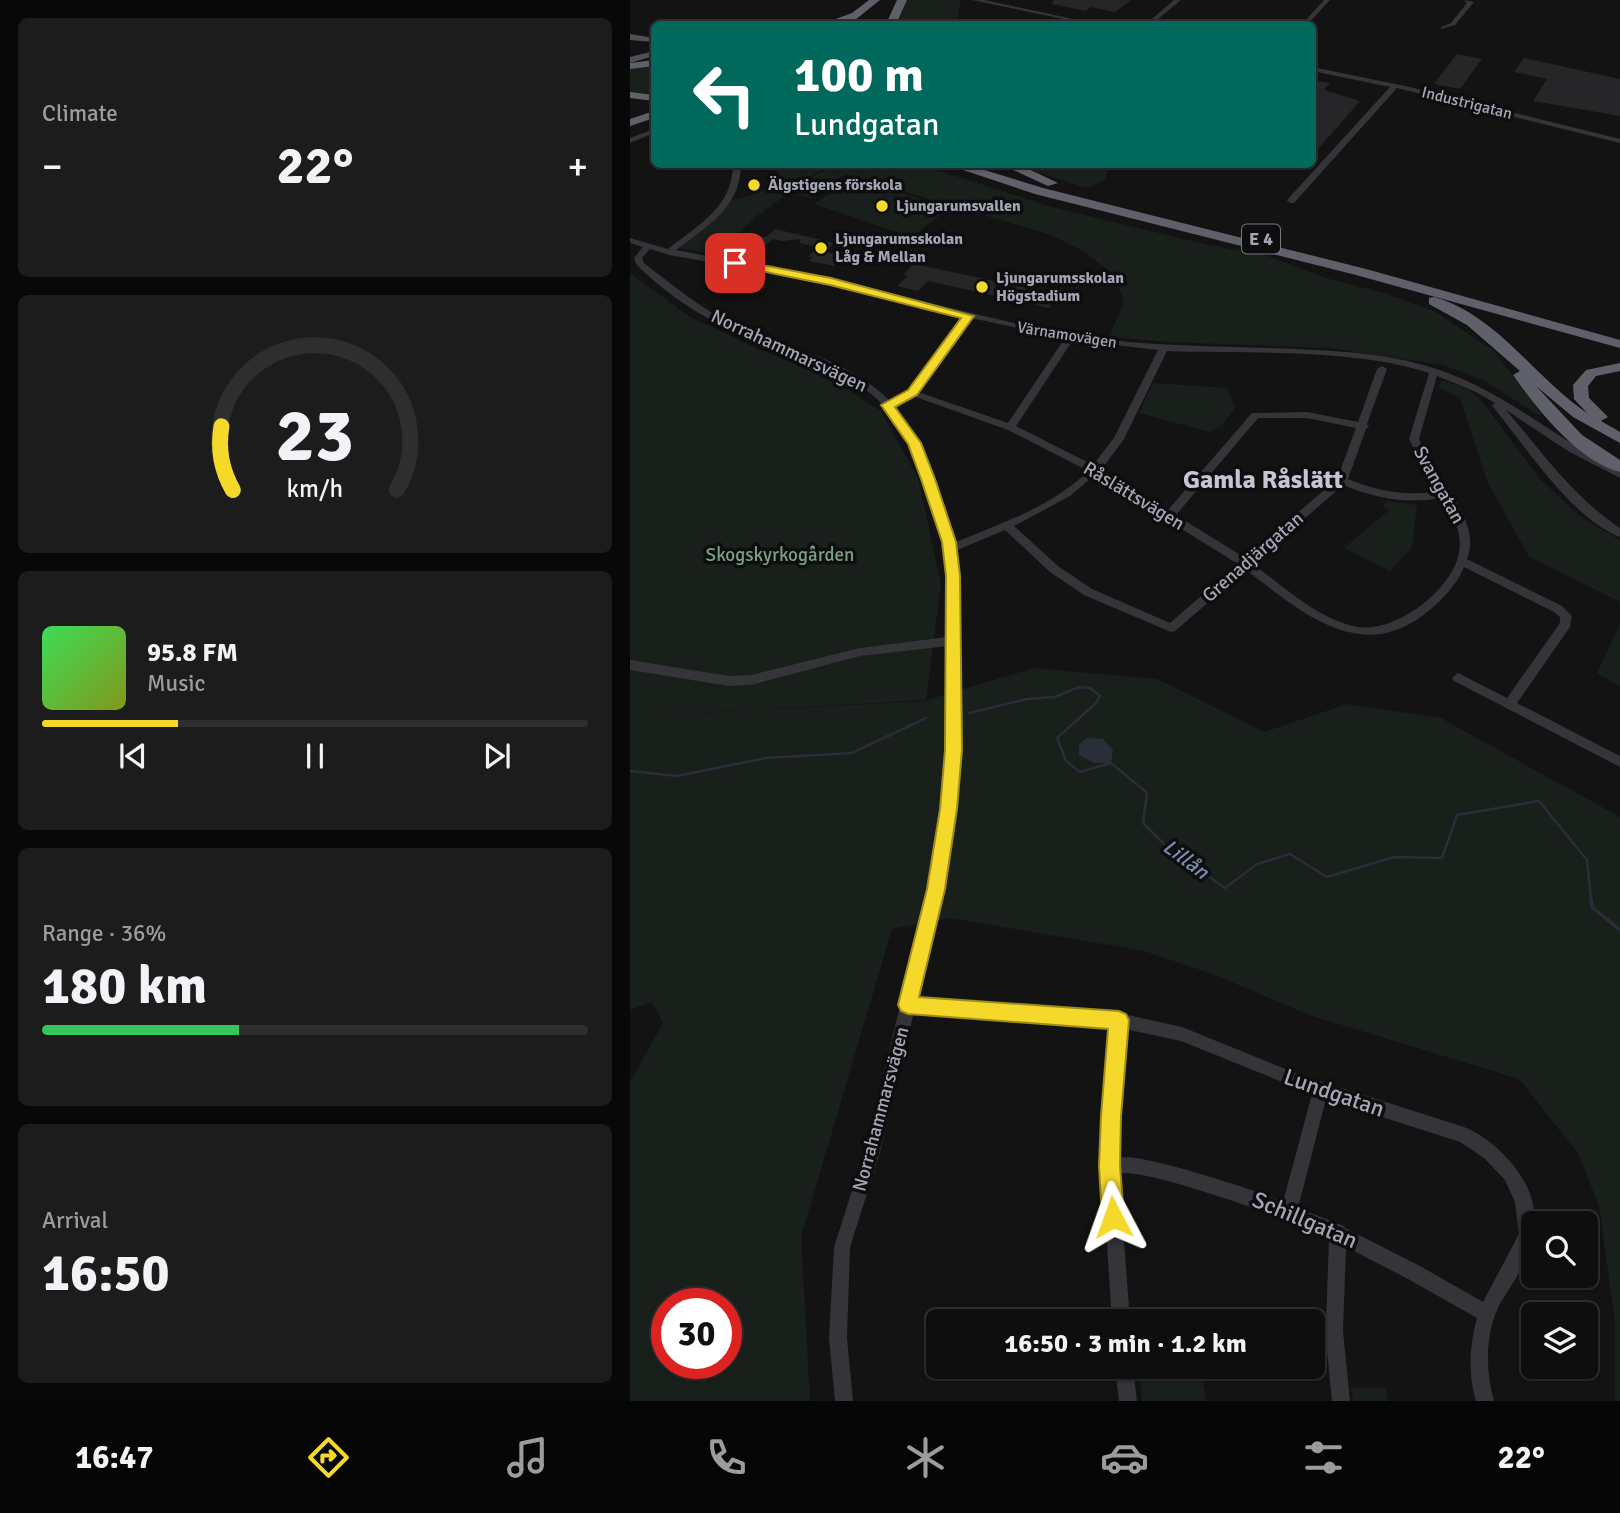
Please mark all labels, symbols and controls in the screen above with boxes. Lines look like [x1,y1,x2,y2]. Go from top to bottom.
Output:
text: 100 m [794,45,924,105]
icon: left [679,49,770,140]
street label: Industrigatan [1420,82,1514,124]
text: Climate [42,99,118,128]
text: Lundgatan [794,105,940,144]
text: 22° [277,134,353,198]
text: − [42,143,63,190]
text: + [567,143,588,190]
place label: Älgstigens förskola [768,175,903,195]
marker: Älgstigens förskola [746,177,762,193]
place label: Ljungarumsvallen [896,196,1021,216]
marker: Ljungarumsvallen [874,198,890,214]
road number: E 4 [1242,225,1280,254]
place label: Ljungarumsskolan Låg & Mellan [835,229,963,267]
pin [705,233,765,293]
marker: Ljungarumsskolan Låg & Mellan [813,240,829,256]
icon: arrive [716,244,754,282]
place label: Ljungarumsskolan Högstadium [996,268,1124,306]
marker: Ljungarumsskolan Högstadium [974,279,990,295]
street label: Norrahammarsvägen [707,304,871,398]
street label: Värnamovägen [1016,317,1118,353]
text: 23 [276,392,354,481]
street label: Svangatan [1408,442,1470,528]
street label: Råslättsvägen [1079,456,1189,536]
district label: Gamla Råslätt [1183,464,1343,496]
text: km/h [287,473,343,504]
street label: Grenadjärgatan [1198,507,1308,607]
park label: Skogskyrkogården [706,543,854,567]
text: 95.8 FM [147,637,238,669]
text: Music [147,669,205,698]
icon: previous [114,737,152,775]
icon: pause [296,737,334,775]
icon: next [478,737,516,775]
water label: Lillån [1158,833,1214,885]
text: Range · 36% [42,919,166,948]
text: 180 km [42,954,207,1018]
street label: Norrahammarsvägen [847,1024,915,1194]
street label: Lundgatan [1280,1062,1388,1124]
position arrow [1076,1180,1150,1254]
street label: Schillgatan [1248,1185,1362,1255]
text: Arrival [42,1206,108,1235]
map controls [1521,1211,1598,1379]
button: search [1521,1211,1598,1288]
text: 16:50 [42,1241,170,1305]
speed limit sign: 30 [651,1288,742,1379]
button: layers [1521,1302,1598,1379]
text: 16:50 · 3 min · 1.2 km [1004,1328,1247,1360]
icon: directions [304,1433,353,1482]
icon: music [503,1433,552,1482]
icon: phone [702,1433,751,1482]
icon: climate [901,1433,950,1482]
icon: car [1100,1433,1149,1482]
icon: filters [1299,1433,1348,1482]
text: 16:47 [75,1438,154,1477]
text: 22° [1498,1438,1545,1477]

